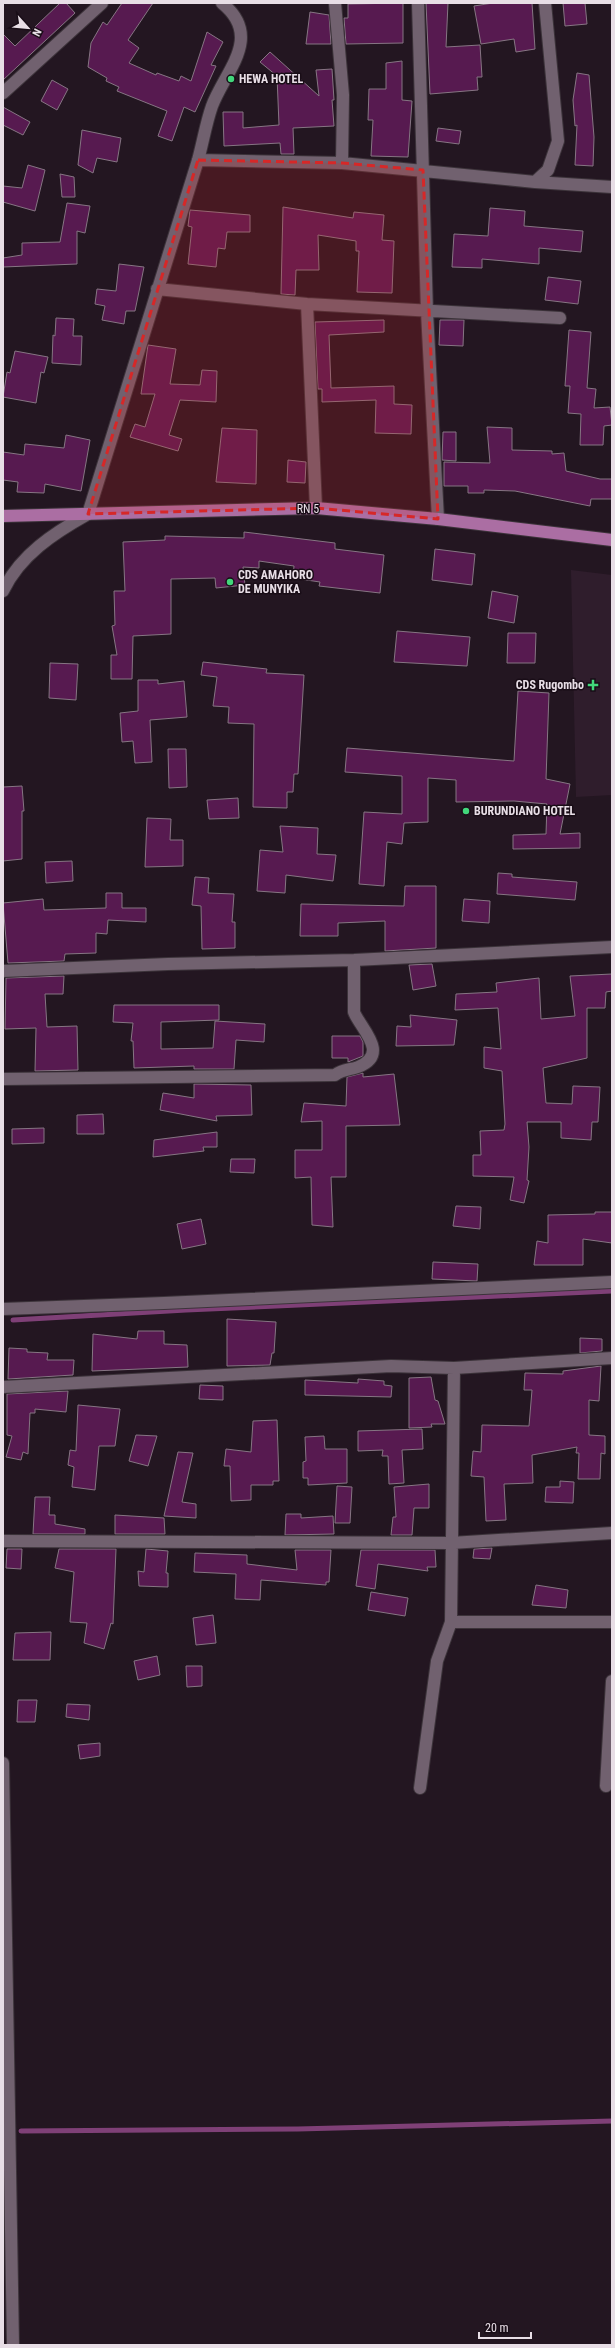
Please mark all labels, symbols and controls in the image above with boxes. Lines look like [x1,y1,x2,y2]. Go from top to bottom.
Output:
north arrow [8,8,48,48]
text: N [29,26,44,38]
place label: HEWA HOTEL [239,72,303,86]
marker: HEWA HOTEL [226,74,236,84]
street label: RN 5 [297,502,319,516]
place label: CDS AMAHORO DE MUNYIKA [238,568,313,596]
marker: CDS AMAHORO DE MUNYIKA [225,577,235,587]
place label: CDS Rugombo [516,678,584,692]
marker: CDS Rugombo [587,679,599,691]
place label: BURUNDIANO HOTEL [474,804,576,818]
marker: BURUNDIANO HOTEL [461,806,471,816]
scale bar [479,2314,531,2340]
text: 20 m [485,2321,509,2335]

